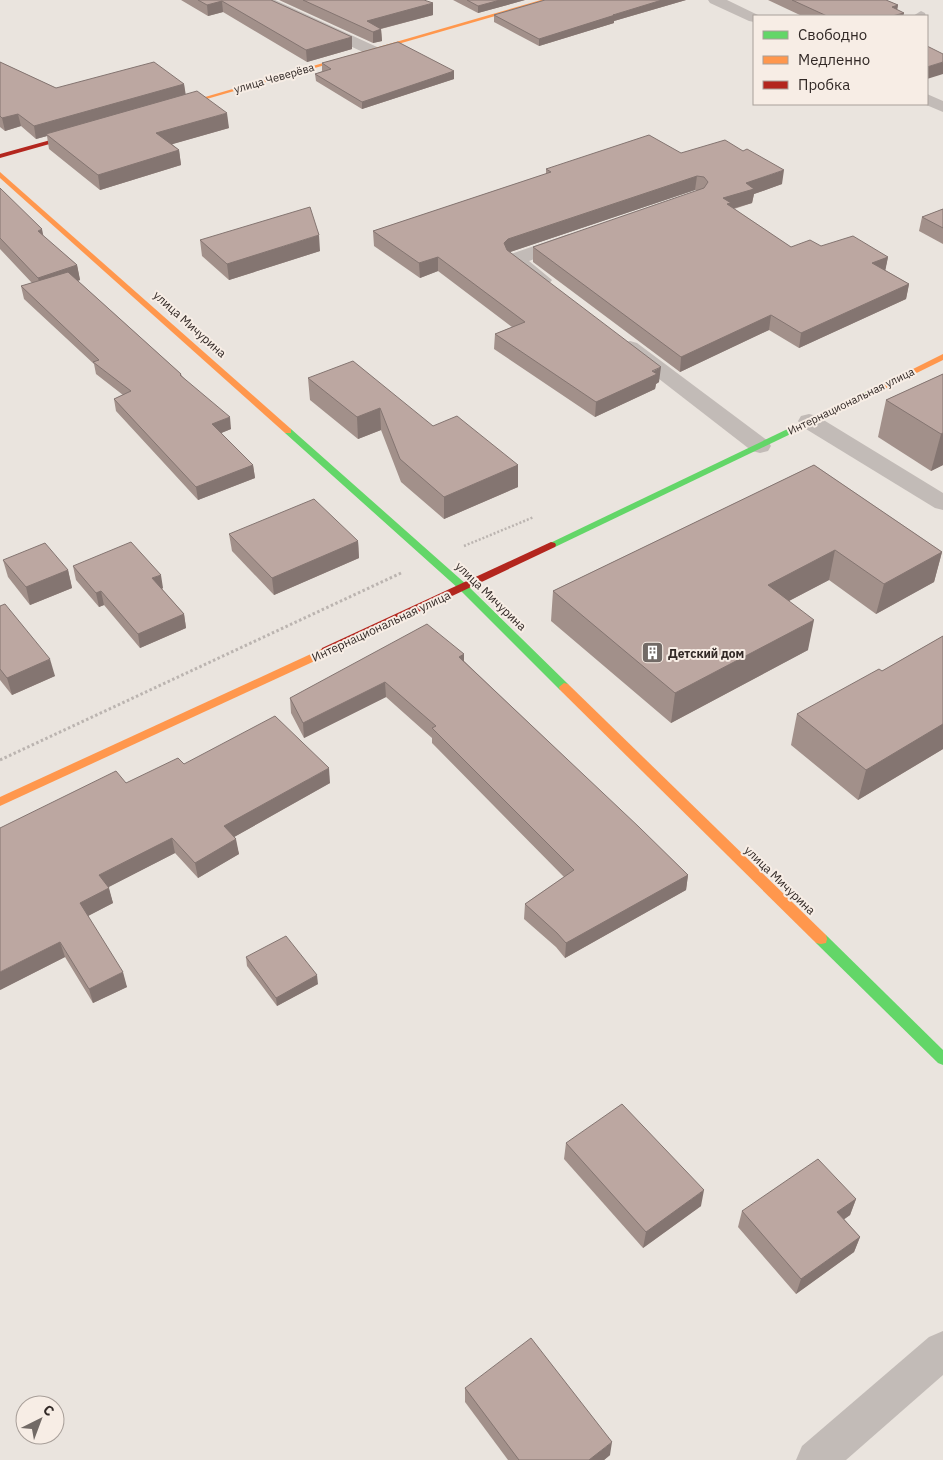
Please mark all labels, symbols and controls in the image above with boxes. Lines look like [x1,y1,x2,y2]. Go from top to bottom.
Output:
legend [753,15,928,105]
text: Свободно [798,25,867,44]
text: Медленно [798,50,870,69]
street label: улица Чеверёва [232,60,316,96]
text: Пробка [798,75,850,94]
street label: улица Мичурина [151,287,230,361]
street label: Интернациональная улица [785,364,917,438]
street label: улица Мичурина [452,558,530,634]
street label: Интернациональная улица [309,587,453,665]
building icon: Детский дом [640,641,664,665]
place label: Детский дом [668,646,744,661]
street label: улица Мичурина [741,842,819,918]
north arrow [15,1395,65,1445]
text: С [39,1401,58,1420]

